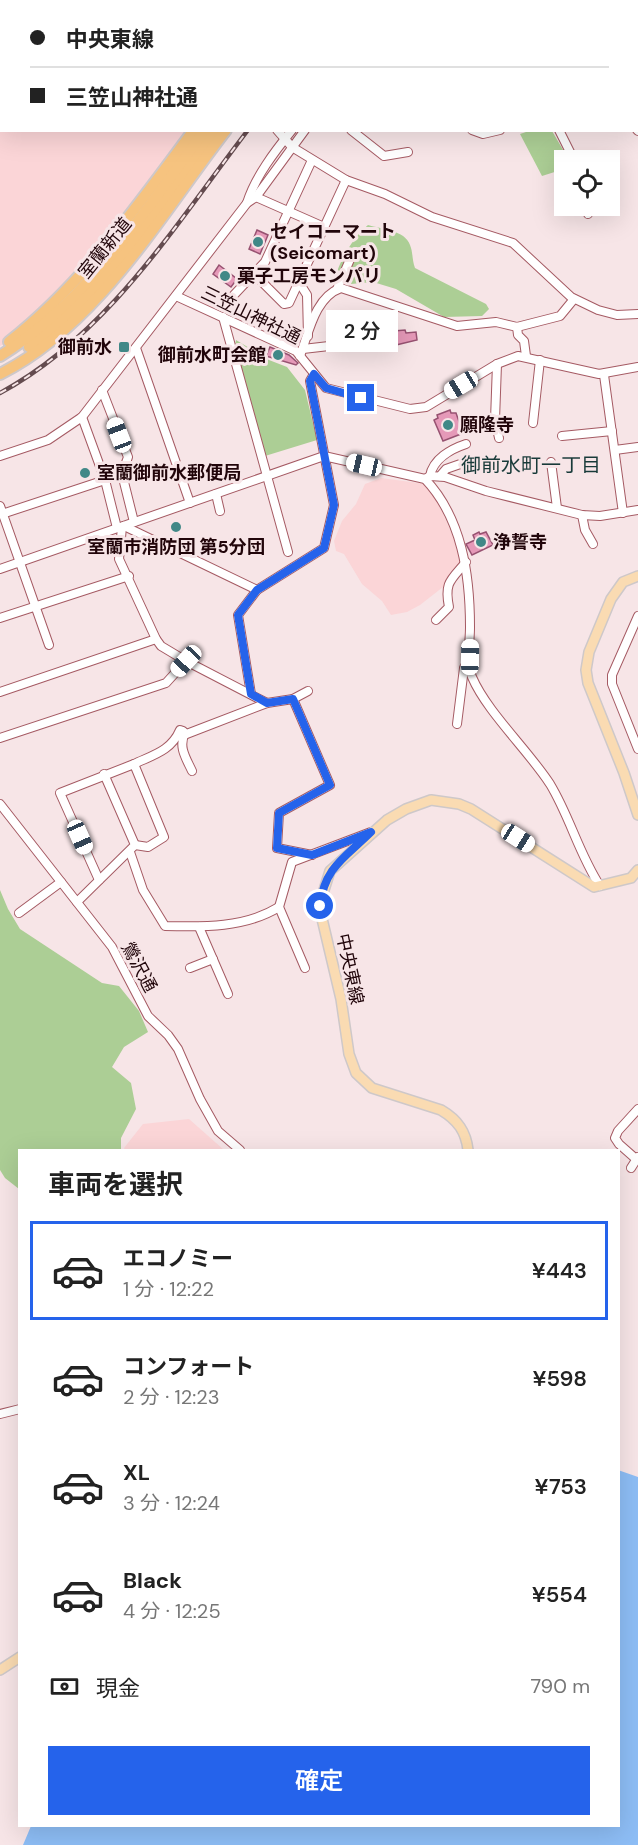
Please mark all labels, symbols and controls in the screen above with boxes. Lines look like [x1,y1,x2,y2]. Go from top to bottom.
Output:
text: 中央東線 [66,25,154,54]
text: 三笠山神社通 [66,83,198,112]
map controls [554,150,620,216]
button: locate [554,150,620,216]
street label: 室蘭新道 [73,212,137,284]
place label: セイコーマート (Seicomart) [270,220,396,265]
marker: セイコーマート (Seicomart) [251,235,265,249]
place label: 菓子工房モンパリ [237,264,381,288]
marker: 菓子工房モンパリ [218,269,232,283]
street label: 三笠山神社通 [197,281,305,349]
callout: 2 分 [325,311,397,353]
text: 2 分 [344,318,380,344]
place label: 御前水 [57,335,112,359]
marker: 御前水 [117,340,131,354]
place label: 御前水町会館 [157,343,266,367]
marker: 御前水町会館 [271,348,285,362]
car [441,368,481,402]
route end [347,384,374,411]
place label: 願隆寺 [460,413,514,437]
car [104,415,134,455]
marker: 願隆寺 [441,418,455,432]
car [344,452,384,478]
district label: 御前水町一丁目 [461,452,601,478]
place label: 室蘭御前水郵便局 [97,461,241,485]
marker: 室蘭御前水郵便局 [78,466,92,480]
marker: 室蘭市消防団 第5分団 [169,520,183,534]
place label: 浄誓寺 [493,530,547,554]
place label: 室蘭市消防団 第5分団 [87,535,265,559]
marker: 浄誓寺 [474,535,488,549]
car [461,639,479,675]
car [167,642,205,680]
car [64,817,96,857]
car [498,821,538,855]
route start [306,892,333,919]
street label: 中央東線 [331,931,369,1007]
street label: 鶯沢通 [116,938,162,996]
text: 車両を選択 [48,1167,183,1202]
icon: car [51,1244,105,1298]
text: エコノミー [123,1244,233,1273]
text: ¥443 [532,1256,587,1285]
text: 1 分 · 12:22 [123,1276,214,1302]
icon: car [51,1352,105,1406]
text: コンフォート [123,1352,254,1381]
text: ¥598 [533,1364,587,1393]
text: 2 分 · 12:23 [123,1384,220,1410]
text: XL [123,1458,150,1487]
icon: car [51,1460,105,1514]
text: ¥753 [534,1472,587,1501]
text: 3 分 · 12:24 [123,1490,220,1516]
text: Black [123,1566,182,1595]
icon: car [51,1568,105,1622]
text: ¥554 [532,1580,587,1609]
text: 4 分 · 12:25 [123,1598,221,1624]
icon: cash [48,1670,81,1703]
text: 790 m [530,1673,590,1699]
text: 現金 [96,1674,140,1703]
button: 確定 [48,1746,590,1815]

